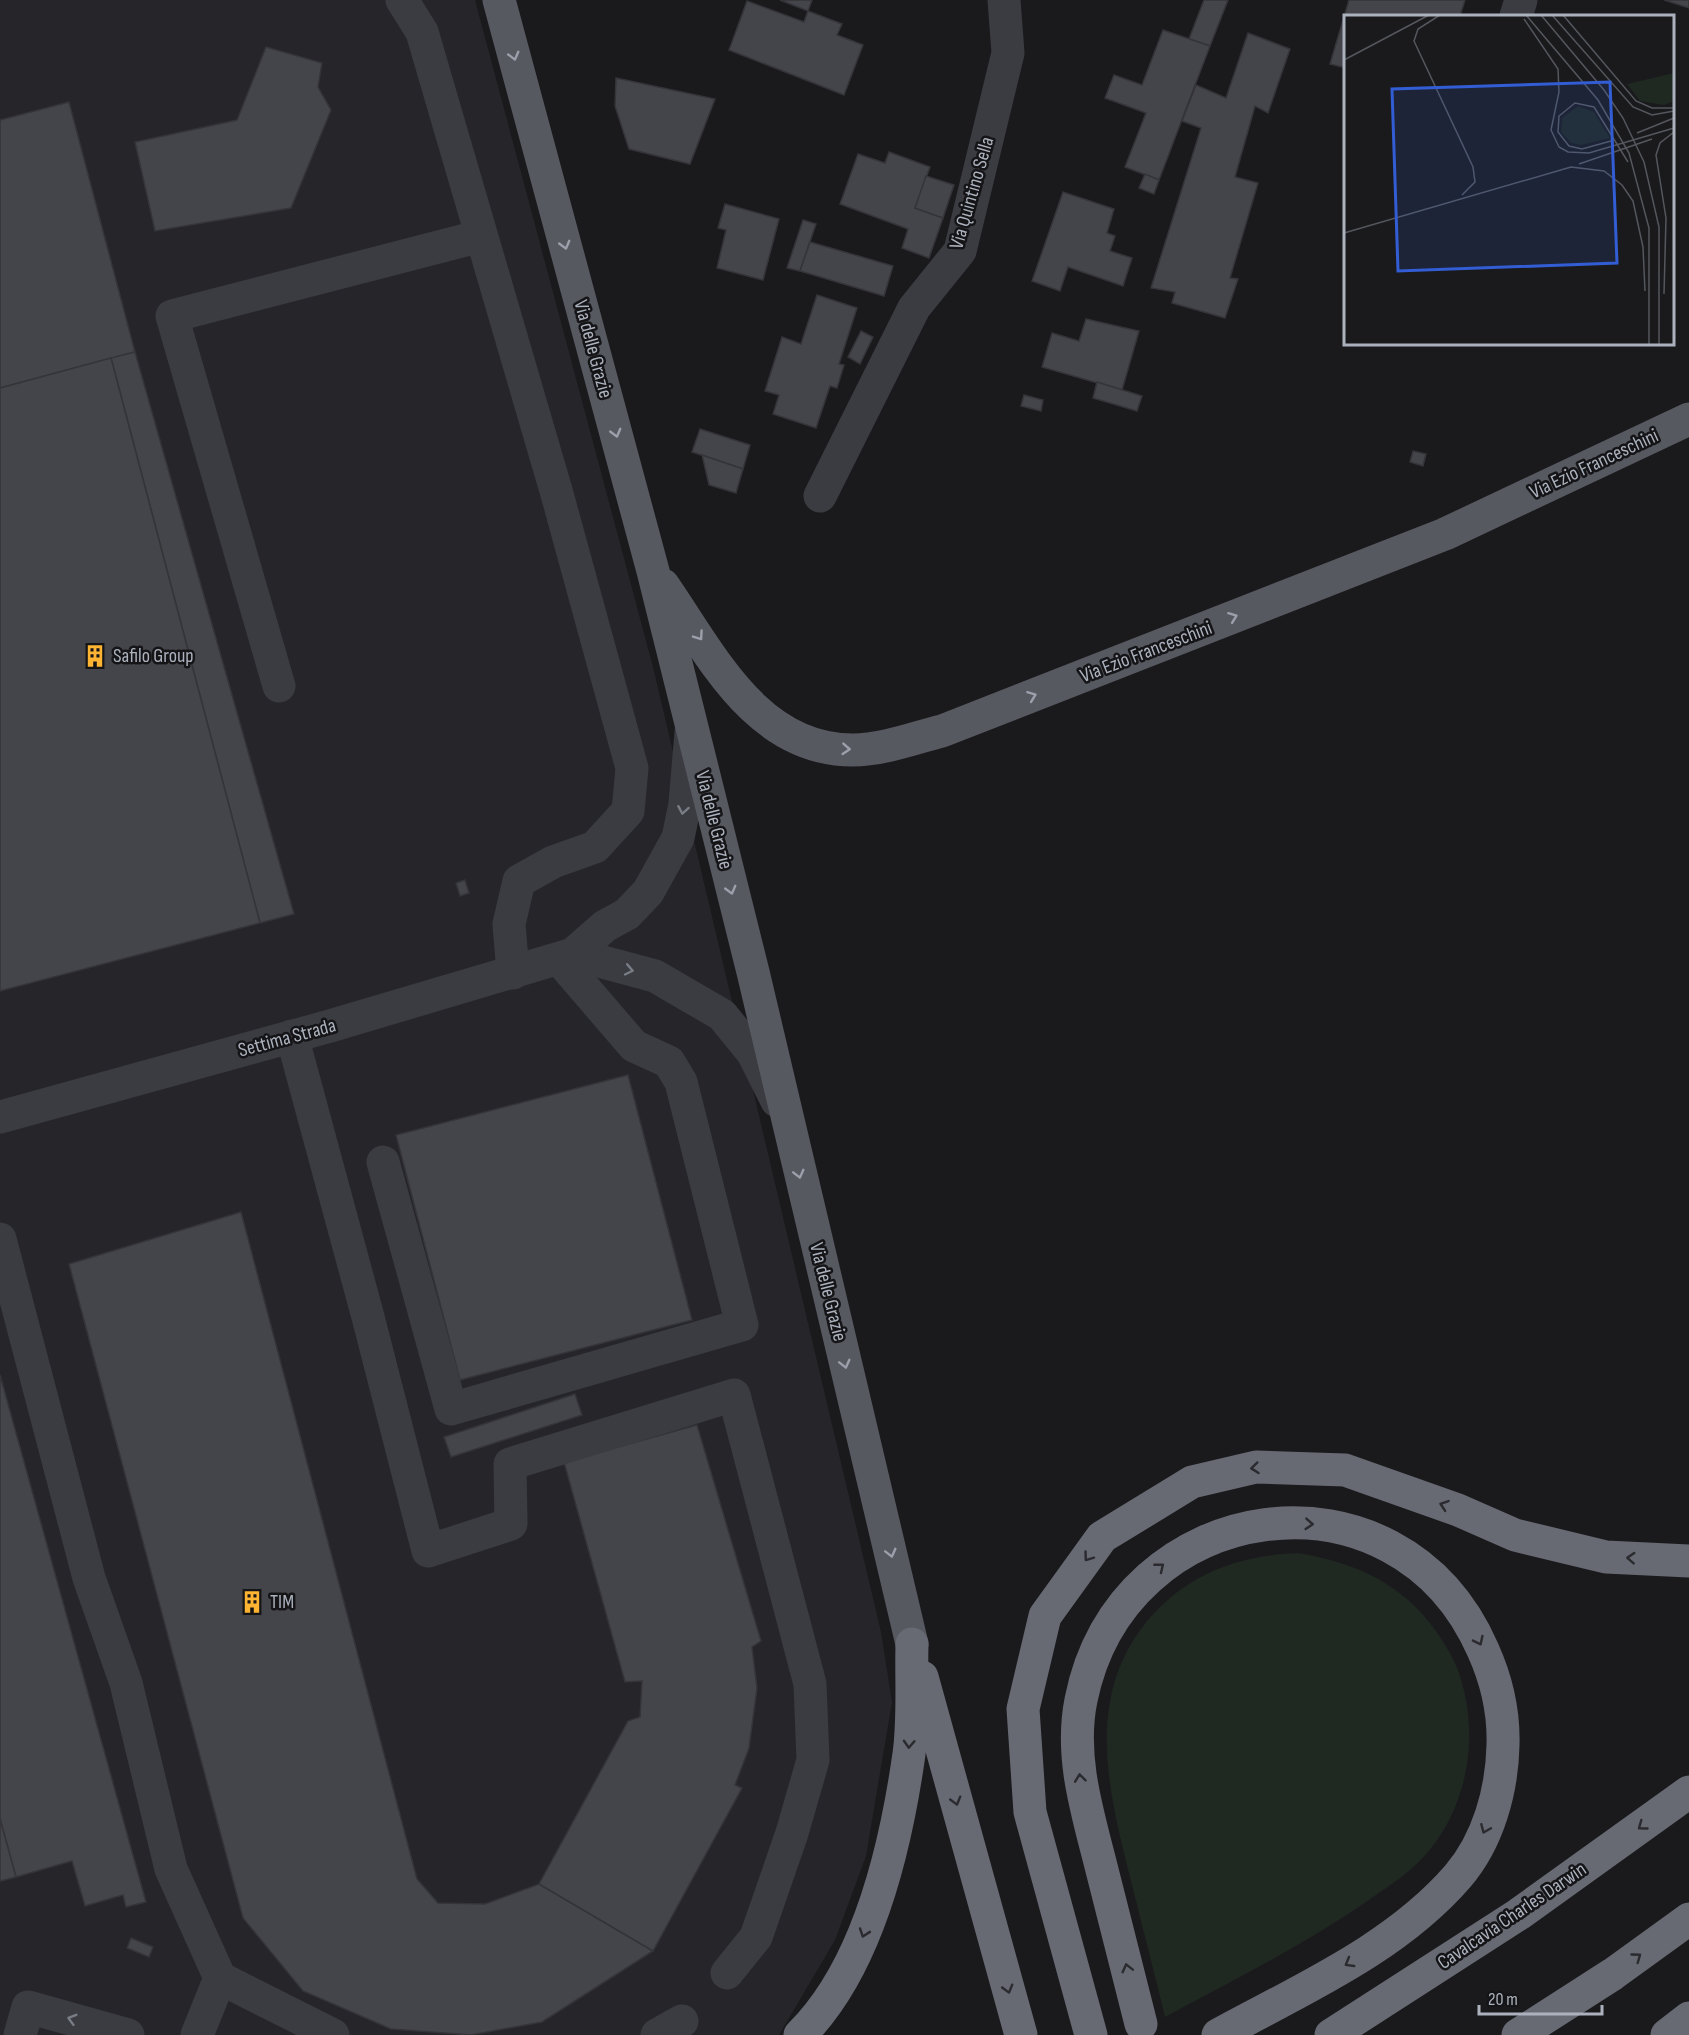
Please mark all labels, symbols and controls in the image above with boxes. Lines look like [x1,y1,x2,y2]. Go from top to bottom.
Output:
inset map [1344,15,1674,345]
one-way arrow [507,51,519,61]
street label: Via Quintino Sella [944,134,1000,252]
one-way arrow [558,239,570,250]
street label: Via delle Grazie [568,297,618,401]
street label: Via Ezio Franceschini [1526,424,1662,504]
one-way arrow [608,428,621,438]
one-way arrow [1228,612,1238,625]
street label: Via Ezio Franceschini [1077,616,1215,688]
one-way arrow [692,630,703,641]
building icon: Safilo Group [82,643,108,669]
place label: Safilo Group [113,644,194,668]
one-way arrow [1026,691,1037,703]
one-way arrow [842,743,851,756]
street label: Via delle Grazie [690,768,738,872]
one-way arrow [677,805,690,815]
one-way arrow [724,884,736,894]
one-way arrow [624,963,634,976]
street label: Settima Strada [236,1013,338,1063]
one-way arrow [792,1169,805,1179]
street label: Via delle Grazie [804,1240,852,1344]
one-way arrow [838,1359,851,1369]
one-way arrow [1251,1461,1260,1474]
one-way arrow [1439,1500,1450,1513]
one-way arrow [1305,1517,1314,1530]
one-way arrow [883,1548,896,1558]
one-way arrow [1084,1551,1095,1562]
one-way arrow [1626,1551,1635,1564]
one-way arrow [1154,1564,1165,1575]
building icon: TIM [239,1589,265,1615]
place label: TIM [270,1590,294,1614]
one-way arrow [1471,1634,1483,1645]
one-way arrow [903,1740,916,1749]
one-way arrow [1074,1774,1087,1783]
one-way arrow [949,1796,961,1806]
one-way arrow [1637,1819,1648,1830]
one-way arrow [1480,1823,1492,1834]
street label: Cavalcavia Charles Darwin [1433,1857,1591,1975]
one-way arrow [859,1927,872,1938]
one-way arrow [1630,1953,1641,1964]
one-way arrow [1345,1956,1355,1967]
one-way arrow [1121,1963,1134,1973]
scale bar [1479,1978,1602,2016]
one-way arrow [1001,1984,1014,1994]
text: 20 m [1488,1989,1518,2010]
one-way arrow [67,2014,78,2026]

